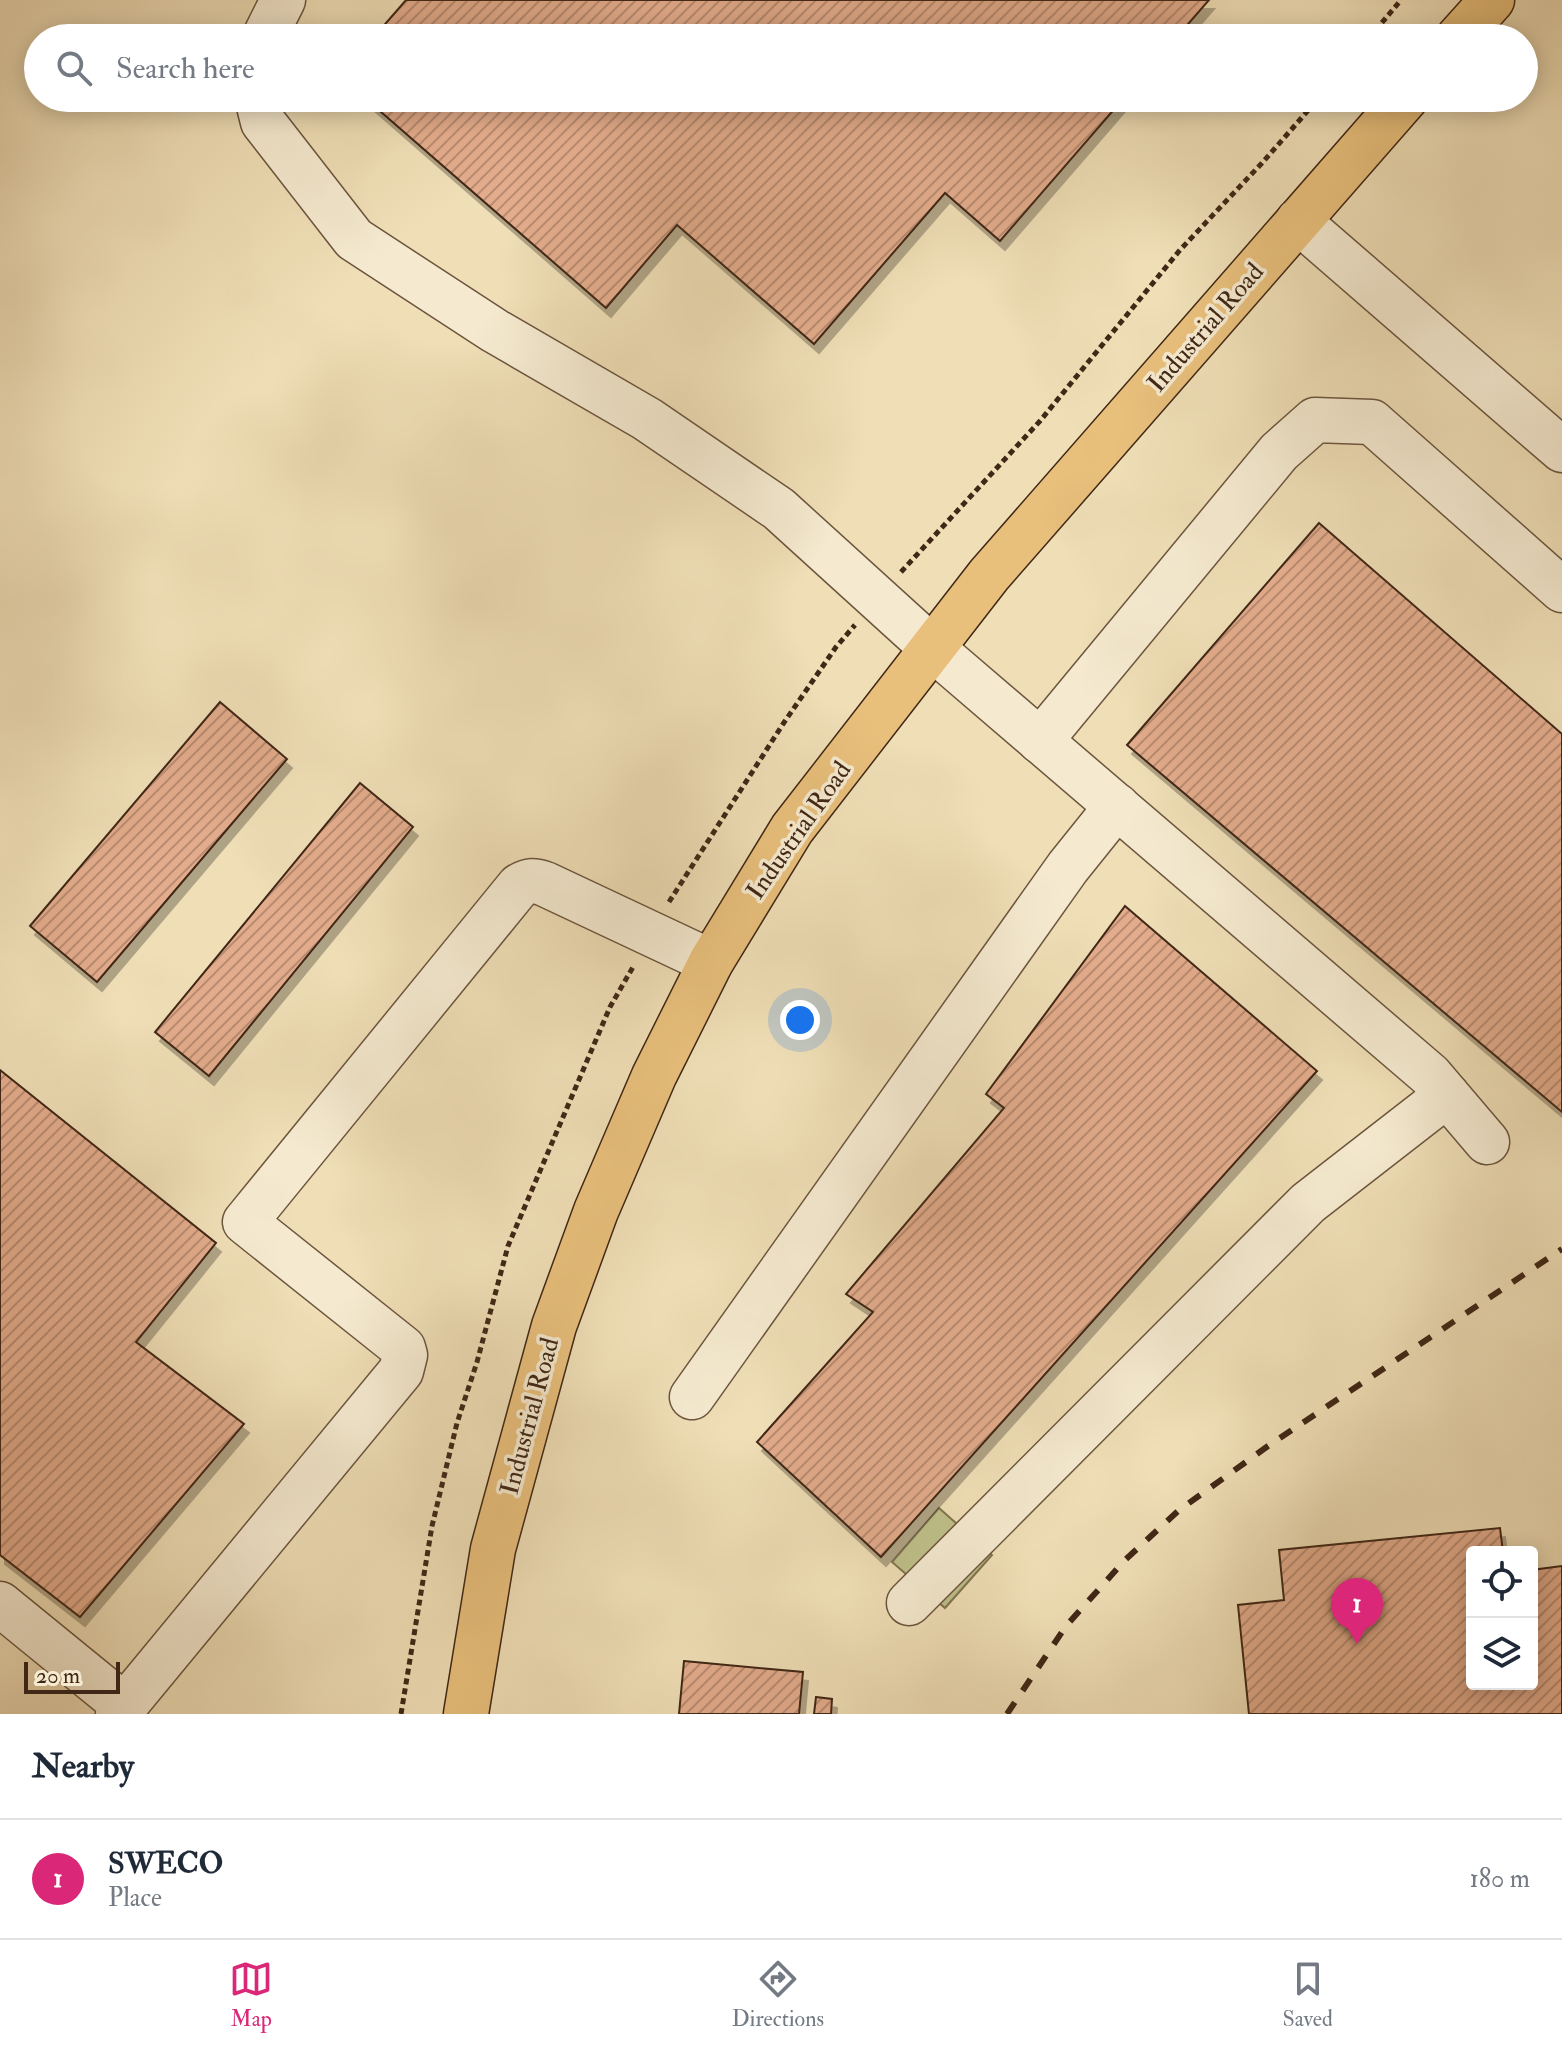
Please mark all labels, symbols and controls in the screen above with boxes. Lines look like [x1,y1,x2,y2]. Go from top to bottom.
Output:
search box [24,24,1538,112]
icon: search [52,46,96,90]
text: Search here [116,50,255,87]
street label: Industrial Road [1141,256,1271,399]
street label: Industrial Road [739,755,858,906]
your location [780,1000,820,1040]
street label: Industrial Road [494,1334,566,1498]
map controls [1466,1546,1538,1690]
button: locate [1466,1546,1538,1618]
pin: 1 [1331,1578,1383,1644]
button: layers [1466,1618,1538,1690]
scale bar [24,1658,120,1694]
text: 20 m [36,1662,80,1690]
text: Nearby [32,1745,134,1788]
text: SWECO [108,1845,223,1882]
text: 1 [53,1863,63,1895]
text: 180 m [1470,1863,1530,1895]
text: Place [108,1882,162,1914]
tab: Map [229,1957,273,2033]
tab: Directions [732,1957,824,2033]
tab: Saved [1283,1957,1333,2033]

